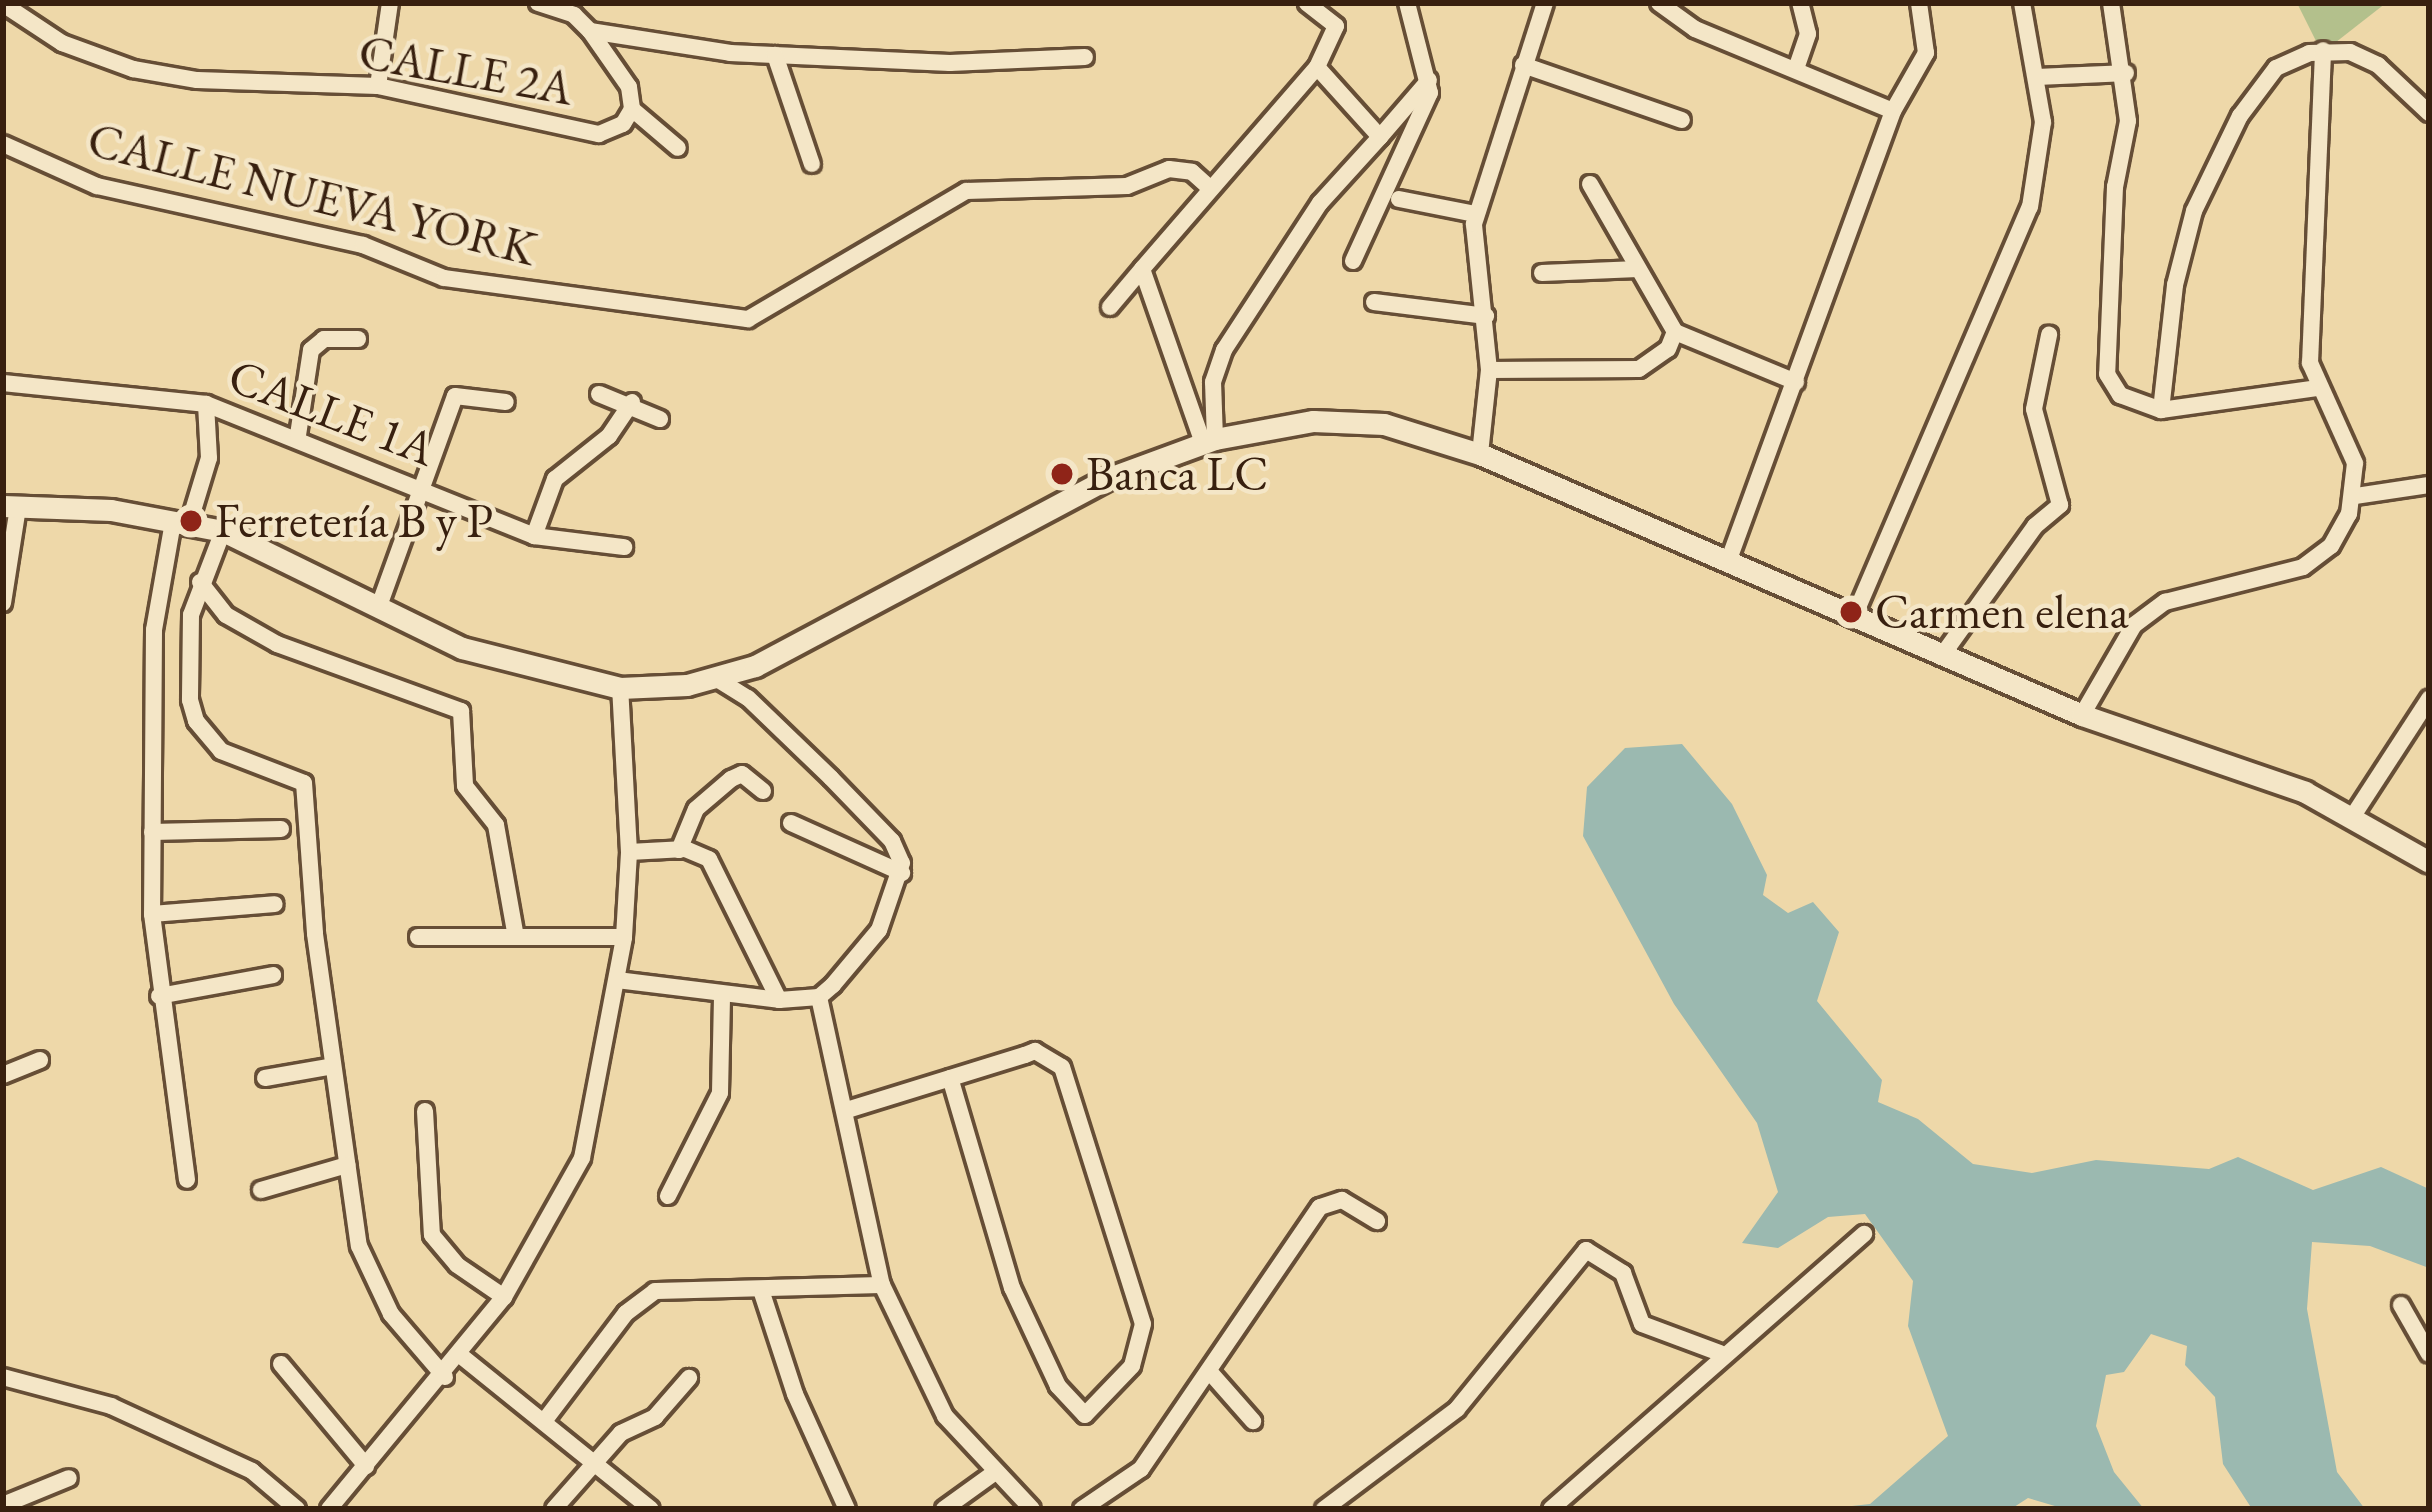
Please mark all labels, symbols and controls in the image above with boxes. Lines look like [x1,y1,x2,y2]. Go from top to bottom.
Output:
street label: CALLE 2A [354,23,578,117]
street label: CALLE NUEVA YORK [82,110,542,278]
street label: CALLE 1A [221,346,443,478]
place label: Banca LC [1086,445,1268,503]
marker: Banca LC [1049,461,1075,487]
place label: Ferretería B y P [215,492,493,550]
marker: Ferretería B y P [178,508,204,534]
place label: Carmen elena [1875,583,2129,641]
marker: Carmen elena [1838,599,1864,625]

